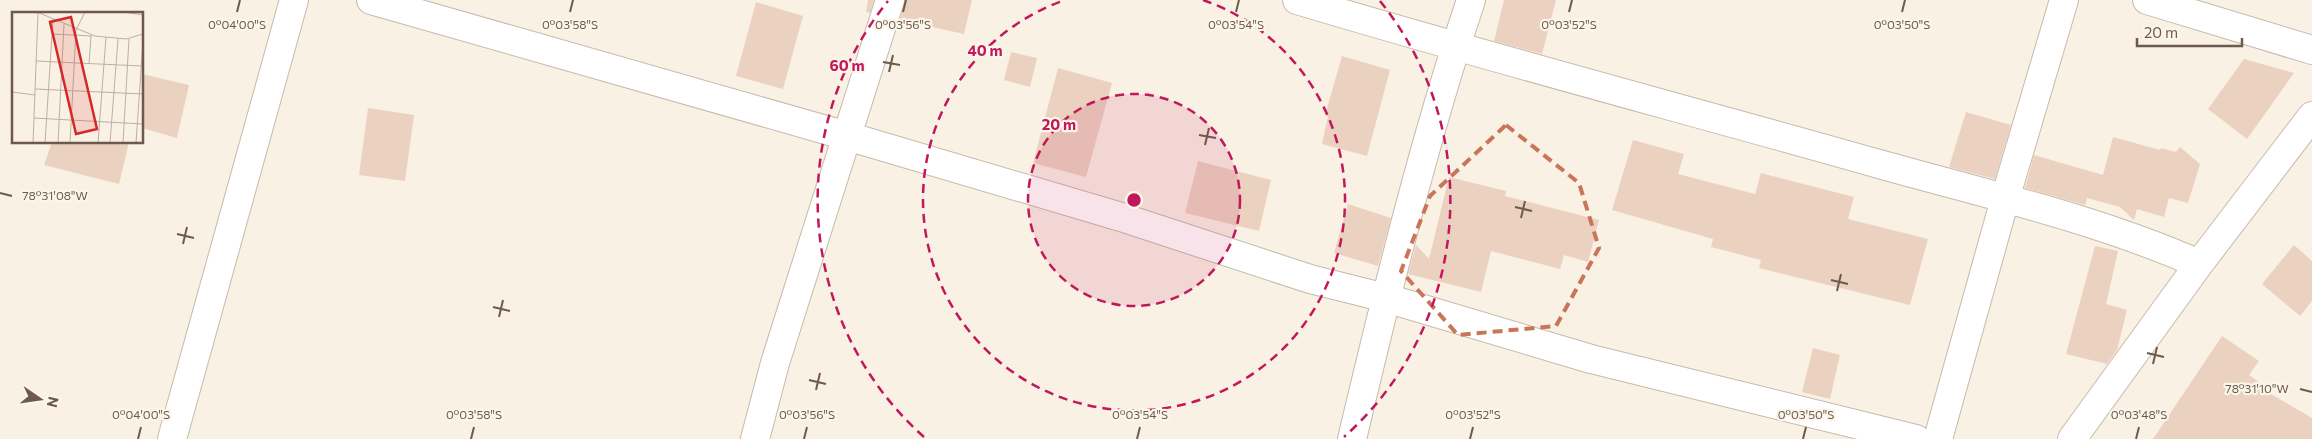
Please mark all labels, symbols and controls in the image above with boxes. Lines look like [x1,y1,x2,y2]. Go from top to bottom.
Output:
inset map [12,12,144,144]
scale bar [2137,15,2242,47]
text: 0°04'00"S [208,17,266,31]
text: 0°03'58"S [542,17,598,31]
text: 0°03'56"S [875,17,931,31]
text: 0°03'54"S [1208,17,1264,31]
text: 0°03'52"S [1541,17,1597,31]
text: 0°03'50"S [1874,17,1930,31]
text: 20 m [2144,23,2178,41]
text: 40 m [967,41,1003,59]
text: 60 m [829,56,865,74]
text: 20 m [1042,115,1076,133]
text: 78°31'08"W [22,188,88,202]
centre of rings [1125,191,1143,209]
north arrow [15,374,65,424]
text: 78°31'10"W [2225,381,2289,395]
text: N [44,395,63,409]
text: 0°04'00"S [112,407,170,421]
text: 0°03'58"S [446,407,502,421]
text: 0°03'56"S [779,407,835,421]
text: 0°03'54"S [1112,407,1168,421]
text: 0°03'52"S [1445,407,1501,421]
text: 0°03'50"S [1778,407,1834,421]
text: 0°03'48"S [2111,407,2167,421]

